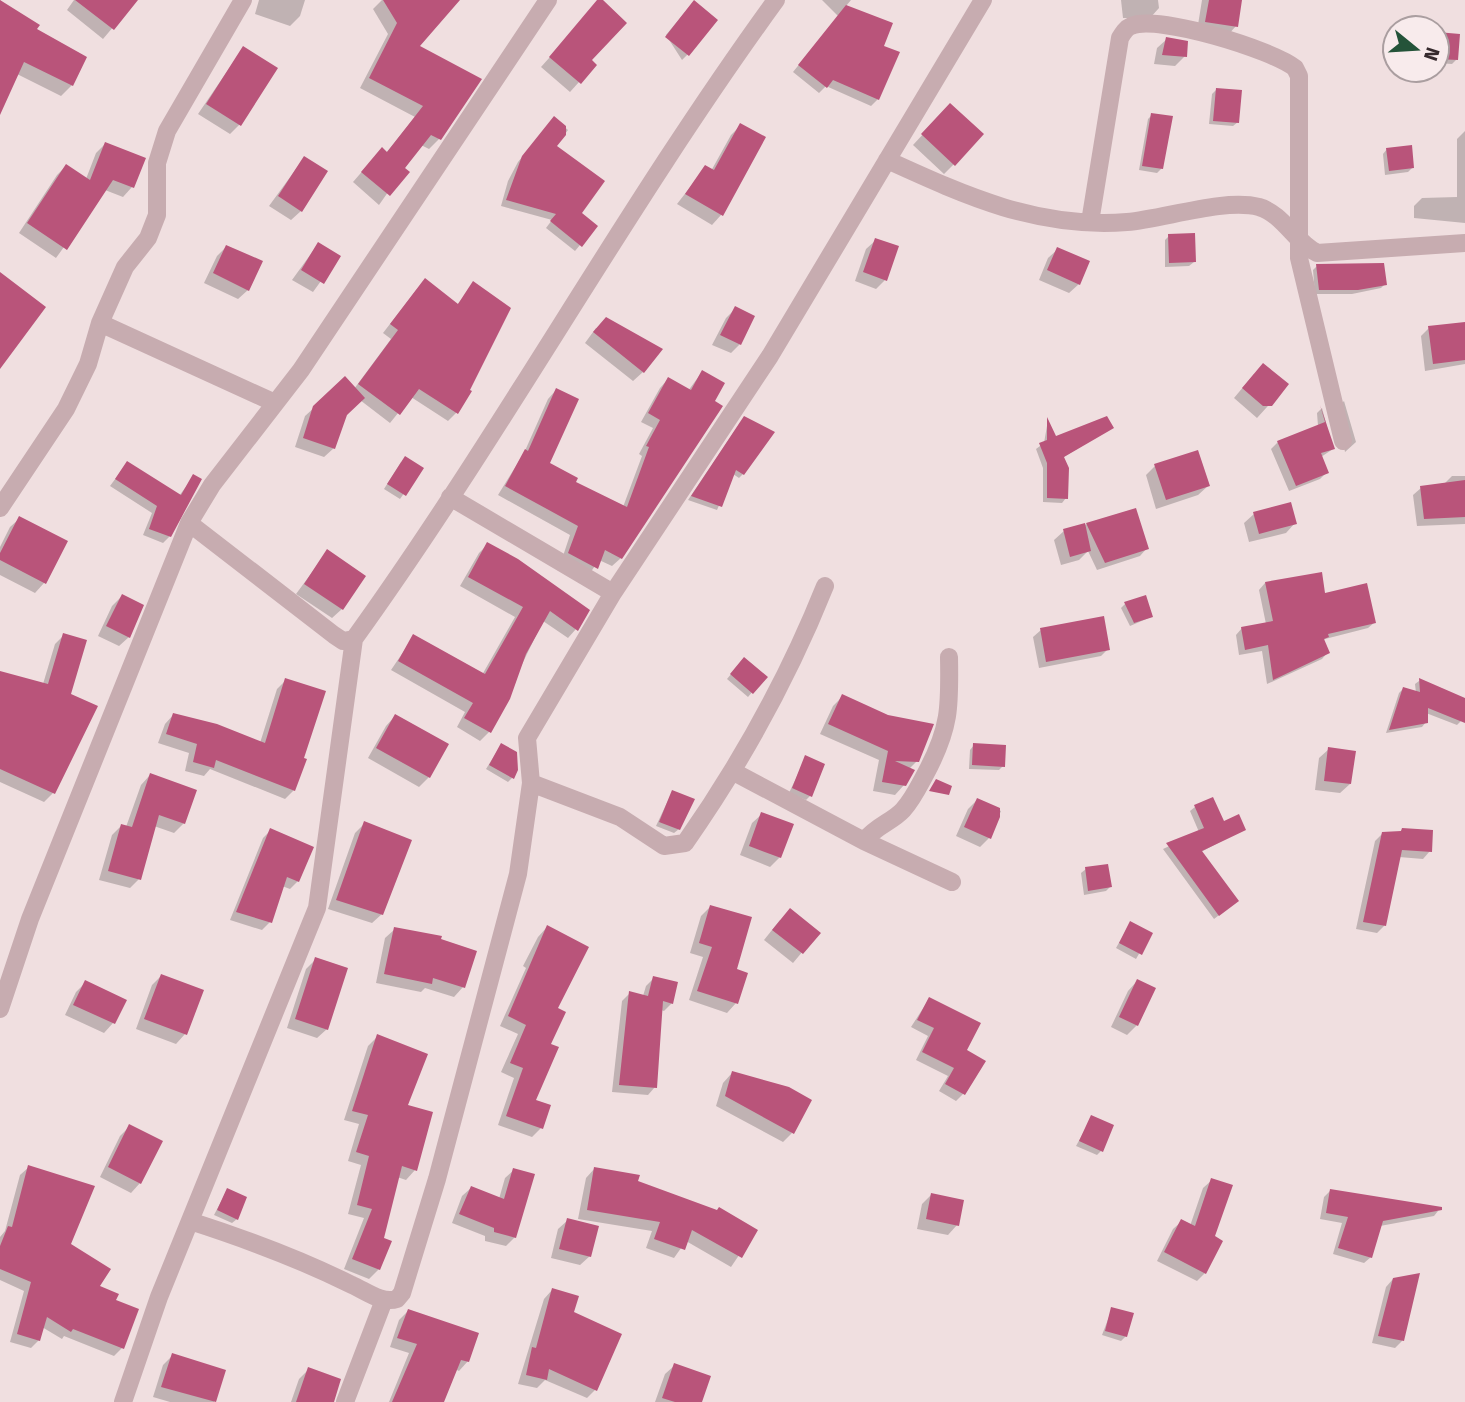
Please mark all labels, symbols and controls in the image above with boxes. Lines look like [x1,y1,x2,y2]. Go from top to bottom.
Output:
north arrow [1381,14,1451,84]
text: N [1419,45,1445,64]

